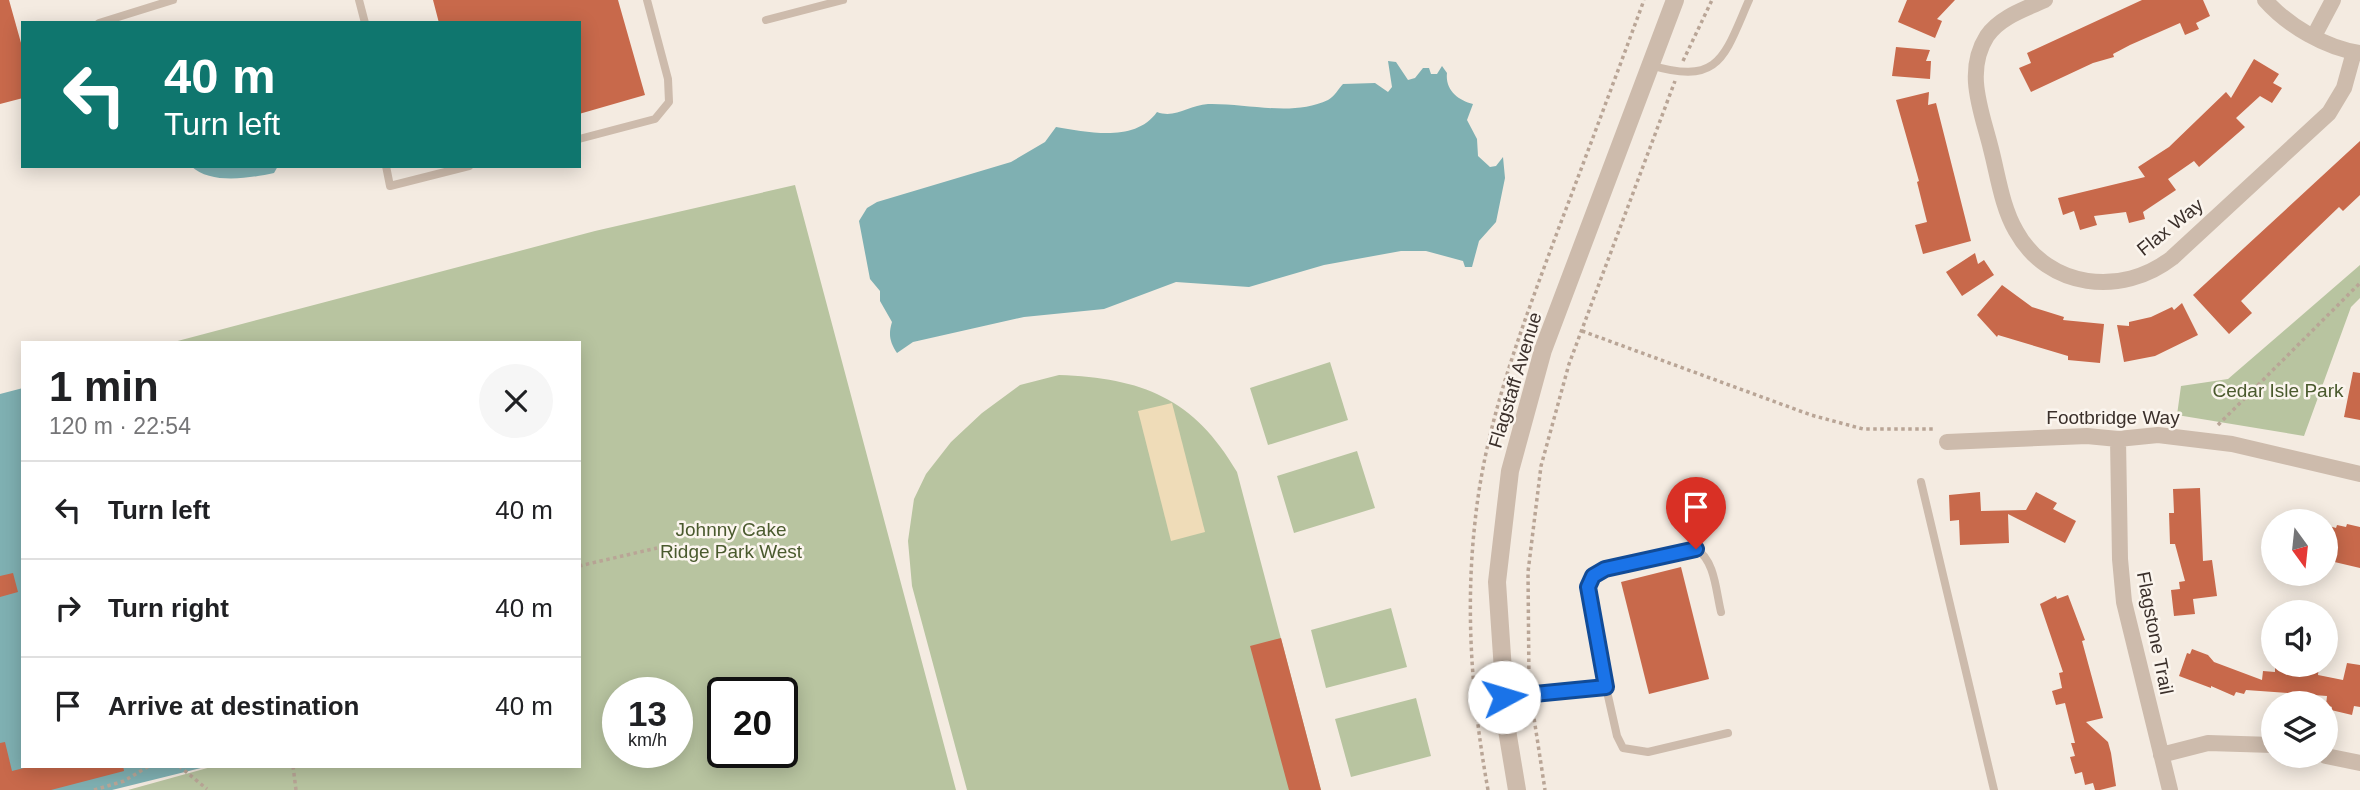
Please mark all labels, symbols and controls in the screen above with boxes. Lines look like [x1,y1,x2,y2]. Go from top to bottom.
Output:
icon: left [49,49,140,140]
text: 40 m [164,49,276,103]
text: Turn left [164,106,280,142]
street label: Flax Way [2133,194,2207,260]
street label: Flagstaff Avenue [1484,310,1546,450]
text: 1 min [49,363,159,410]
button: close [479,364,553,438]
park label: Cedar Isle Park [2213,380,2344,401]
street label: Footbridge Way [2046,407,2180,428]
text: 120 m · 22:54 [49,413,191,439]
pin [1666,477,1726,549]
icon: arrive [1677,488,1715,526]
icon: left [49,491,87,529]
text: Turn left [108,495,210,525]
text: 40 m [495,495,553,525]
north arrow [2261,509,2338,586]
map controls [2261,509,2338,768]
park label: Johnny Cake Ridge Park West [660,519,803,562]
street label: Flagstone Trail [2133,570,2177,696]
icon: right [49,589,87,627]
text: Turn right [108,593,229,623]
text: 40 m [495,593,553,623]
button: sound [2261,600,2338,677]
position arrow [1467,660,1541,734]
speed limit sign: 20 [707,677,798,768]
icon: arrive [49,687,87,725]
text: Arrive at destination [108,691,359,721]
text: 40 m [495,691,553,721]
button: layers [2261,691,2338,768]
text: 13 [628,694,667,733]
text: km/h [628,730,667,750]

